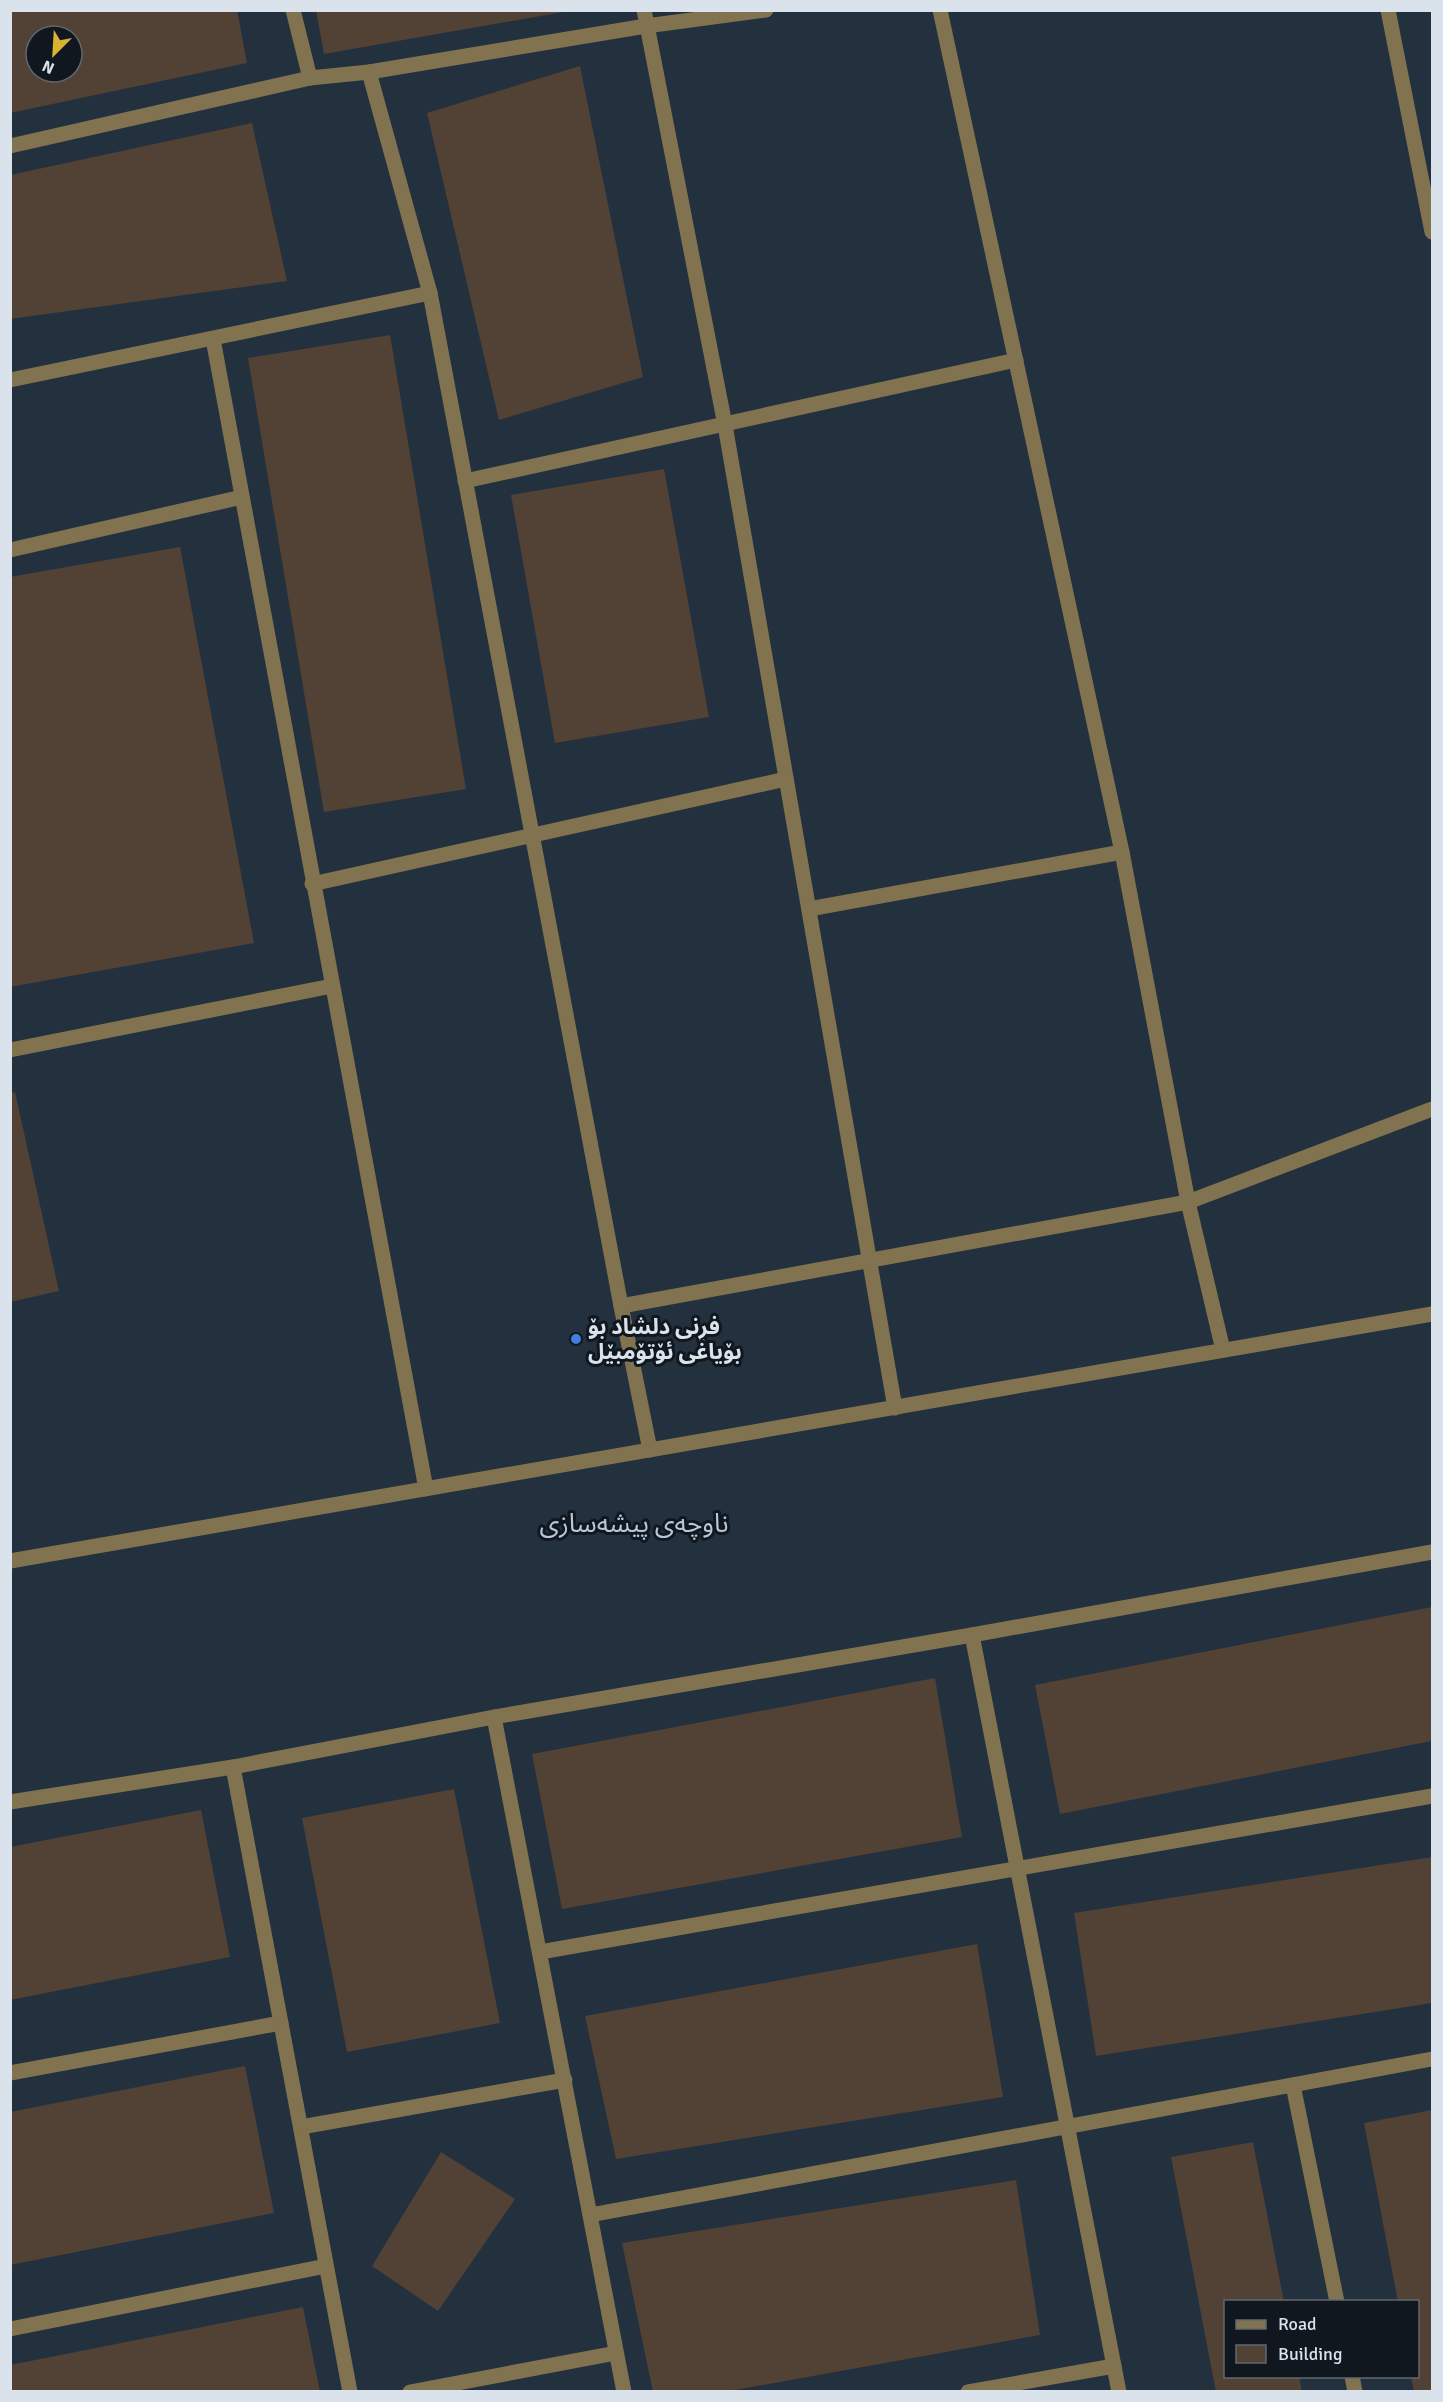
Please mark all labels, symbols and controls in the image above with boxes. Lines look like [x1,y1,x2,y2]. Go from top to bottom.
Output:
north arrow [24,24,84,84]
text: N [39,55,57,78]
place label: فڕنی دلشاد بۆ بۆیاغی ئۆتۆمبێل [588,1313,742,1365]
marker: فڕنی دلشاد بۆ بۆیاغی ئۆتۆمبێل [569,1332,583,1346]
district label: ناوچەی پیشەسازی [539,1508,729,1540]
legend [1224,2300,1419,2378]
text: Road [1278,2313,1317,2335]
text: Building [1278,2343,1342,2365]

